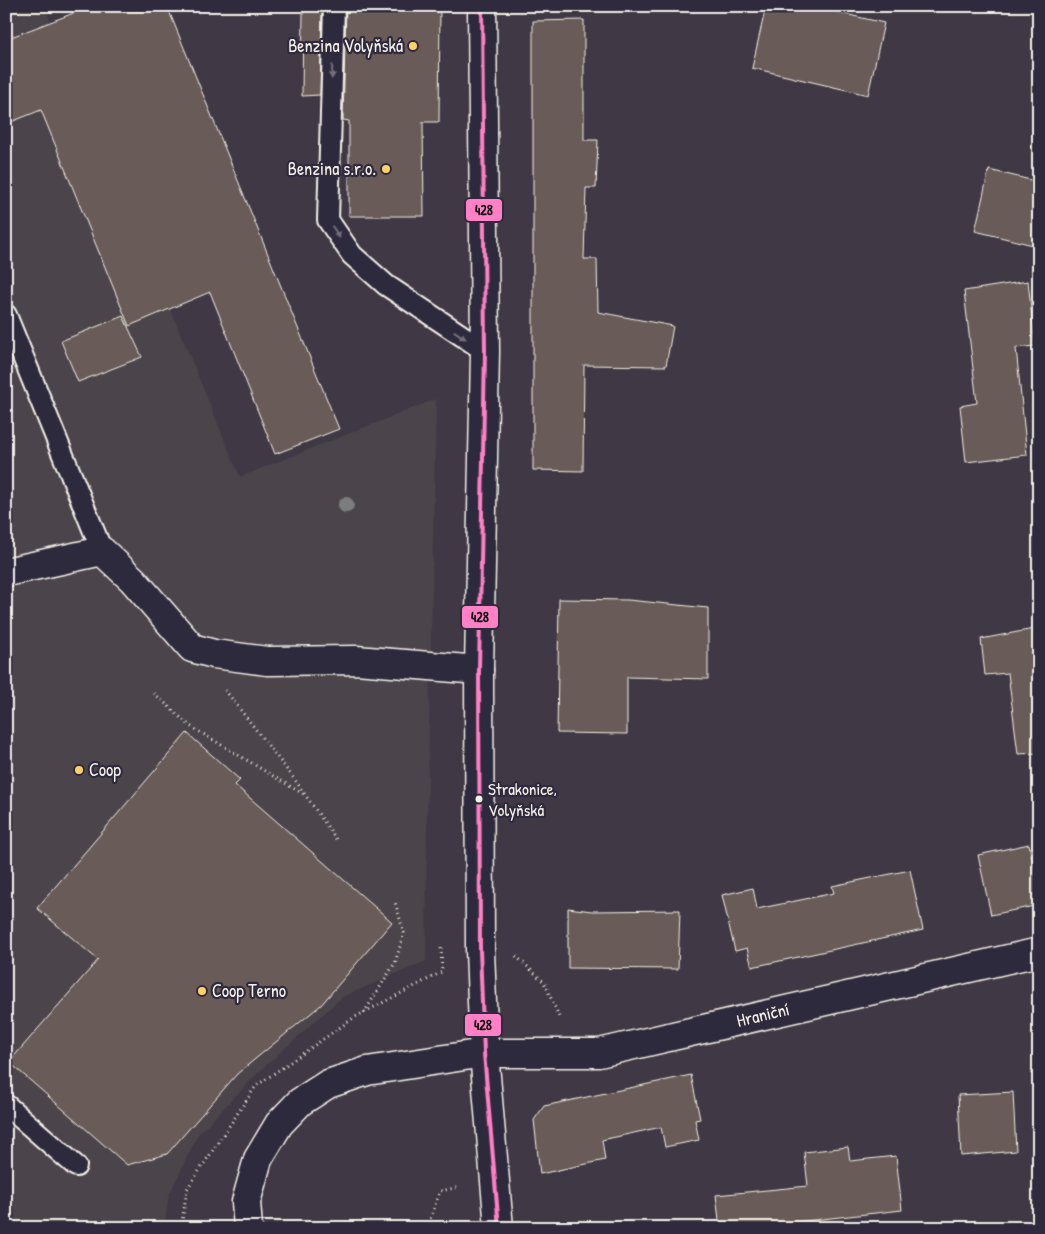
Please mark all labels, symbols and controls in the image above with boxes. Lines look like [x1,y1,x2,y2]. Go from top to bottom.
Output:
place label: Benzina Volyňská [288,33,403,58]
marker: Benzina Volyňská [407,40,419,52]
one-way arrow [328,65,336,81]
place label: Benzina s.r.o. [288,156,376,181]
marker: Benzina s.r.o. [380,163,392,175]
line badge: 428 [465,198,503,222]
text: 428 [475,200,493,219]
one-way arrow [331,226,341,239]
one-way arrow [454,330,467,340]
line badge: 428 [461,605,499,629]
text: 428 [471,607,489,626]
place label: Coop [89,757,121,782]
marker: Coop [73,764,85,776]
place label: Strakonice, Volyňská [488,777,557,821]
marker: Strakonice, Volyňská [474,794,484,804]
place label: Coop Terno [212,978,286,1003]
marker: Coop Terno [196,985,208,997]
street label: Hraniční [734,996,792,1033]
line badge: 428 [464,1013,502,1037]
text: 428 [474,1015,492,1034]

